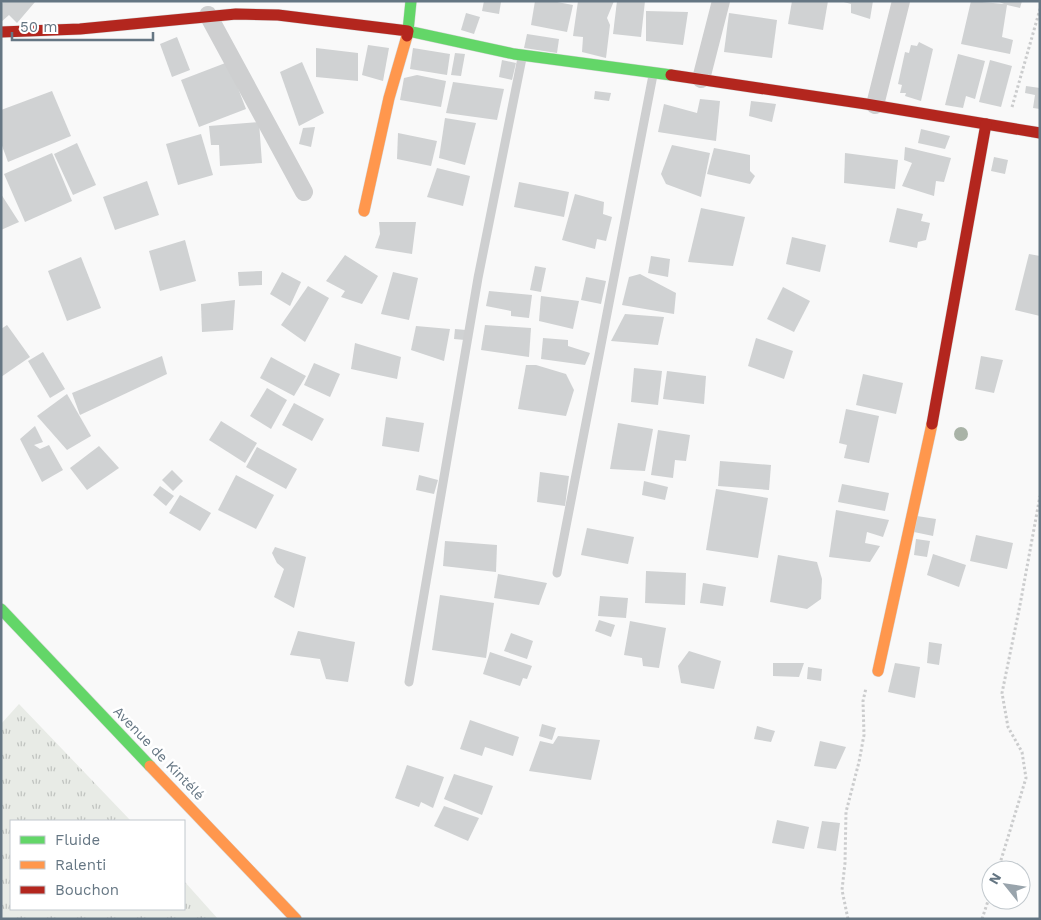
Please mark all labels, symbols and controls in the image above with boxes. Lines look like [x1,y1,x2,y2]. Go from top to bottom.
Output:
scale bar [12,10,154,42]
text: 50 m [20,18,57,36]
street label: Avenue de Kintélé [110,703,208,803]
legend [10,820,185,910]
text: Fluide [55,831,100,849]
text: Ralenti [55,856,106,874]
north arrow [981,860,1031,910]
text: N [985,870,1004,887]
text: Bouchon [55,881,119,899]

